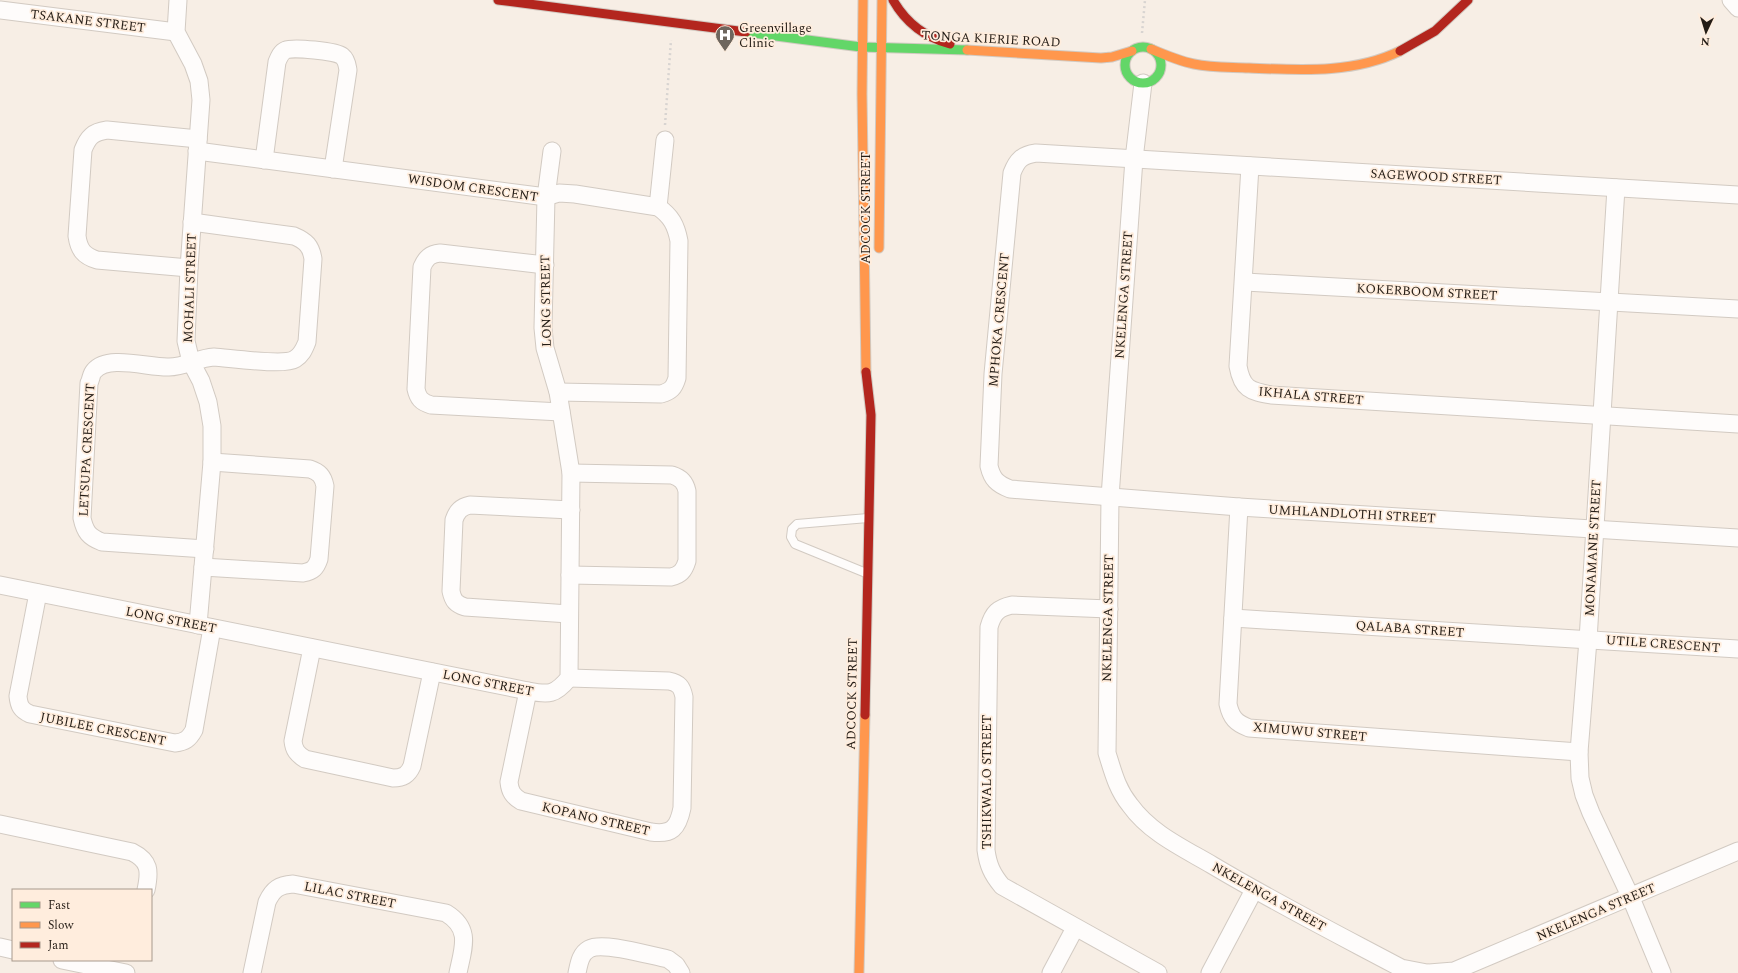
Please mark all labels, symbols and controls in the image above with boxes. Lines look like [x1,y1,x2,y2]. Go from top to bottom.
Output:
street label: TSAKANE STREET [29,4,147,38]
north arrow [1686,12,1726,52]
place label: Greenvillage Clinic [739,18,812,53]
hospital icon: Greenvillage Clinic [714,24,736,52]
street label: TONGA KIERIE ROAD [921,25,1061,53]
text: N [1700,33,1710,50]
street label: ADCOCK STREET [856,152,876,264]
street label: SAGEWOOD STREET [1370,164,1502,190]
street label: WISDOM CRESCENT [406,169,540,207]
street label: NKELENGA STREET [1110,230,1138,359]
street label: MOHALI STREET [178,233,202,343]
street label: MPHOKA CRESCENT [983,252,1015,388]
street label: LONG STREET [535,254,557,347]
street label: KOKERBOOM STREET [1356,278,1498,306]
street label: IKHALA STREET [1258,381,1365,411]
street label: LETSUPA CRESCENT [74,383,100,517]
street label: MONAMANE STREET [1579,479,1607,617]
street label: UMHLANDLOTHI STREET [1268,500,1437,528]
street label: NKELENGA STREET [1097,554,1119,682]
street label: LONG STREET [124,601,218,639]
street label: QALABA STREET [1355,615,1465,643]
street label: UTILE CRESCENT [1605,630,1721,658]
street label: ADCOCK STREET [841,638,863,750]
street label: LONG STREET [441,664,535,702]
street label: JUBILEE CRESCENT [38,707,168,751]
street label: TSHIKWALO STREET [977,715,997,849]
street label: XIMUWU STREET [1252,717,1368,747]
street label: KOPANO STREET [540,797,652,841]
street label: NKELENGA STREET [1208,857,1330,937]
street label: LILAC STREET [302,876,398,914]
street label: NKELENGA STREET [1533,878,1659,946]
legend [12,889,152,961]
text: Fast [48,896,70,915]
text: Slow [48,916,74,935]
text: Jam [48,936,69,955]

